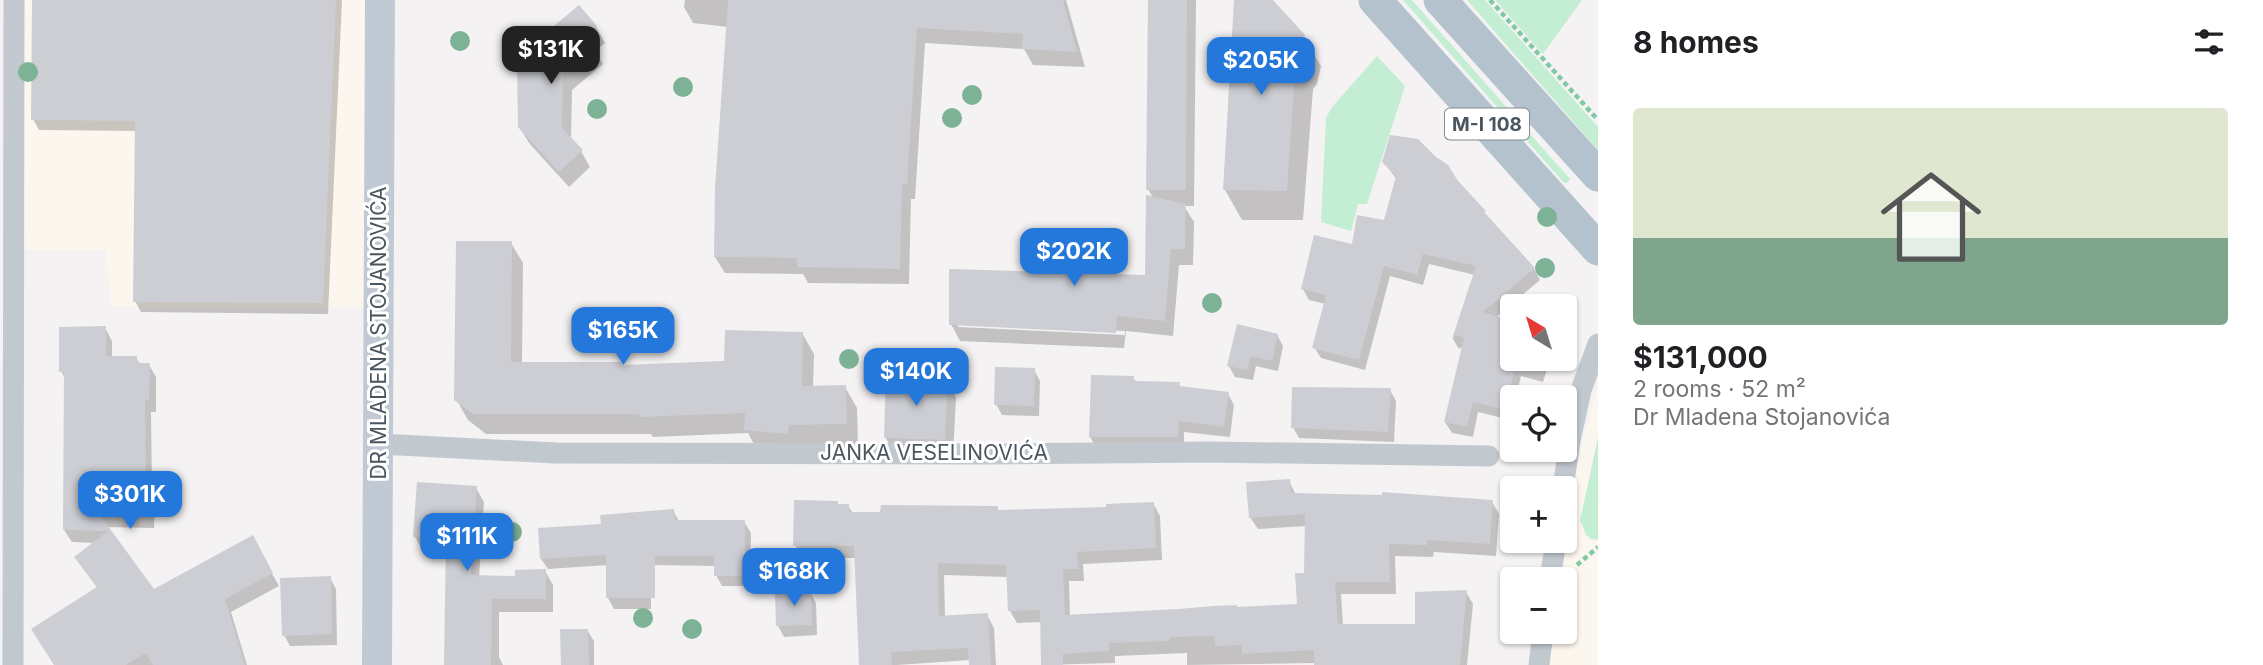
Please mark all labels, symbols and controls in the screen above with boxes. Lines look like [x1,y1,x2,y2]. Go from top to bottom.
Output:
icon: filters [2190,23,2228,61]
text: 8 homes [1633,24,1759,60]
pin: $131K [502,27,600,86]
text: $131K [518,35,584,63]
pin: $205K [1212,38,1310,97]
text: $205K [1223,46,1299,74]
road number: M-I 108 [1445,108,1529,140]
icon: home [1868,154,1994,280]
street label: DR MLADENA STOJANOVIĆA [365,186,391,480]
pin: $202K [1025,229,1123,288]
text: $202K [1036,237,1112,265]
north arrow [1500,294,1577,371]
map controls [1500,294,1577,644]
pin: $165K [574,308,672,367]
text: $165K [587,316,659,344]
text: $131,000 [1633,339,1768,375]
pin: $140K [867,348,965,408]
text: $140K [880,357,952,385]
text: 2 rooms · 52 m² [1633,375,1806,403]
button: locate [1500,385,1577,462]
text: Dr Mladena Stojanovića [1633,403,1891,431]
street label: JANKA VESELINOVIĆA [820,439,1048,465]
pin: $301K [81,472,179,531]
button: + [1500,476,1577,553]
text: $301K [94,480,166,508]
pin: $111K [418,514,516,573]
text: $111K [436,522,498,550]
pin: $168K [745,548,843,608]
text: $168K [758,557,830,585]
button: − [1500,567,1577,644]

